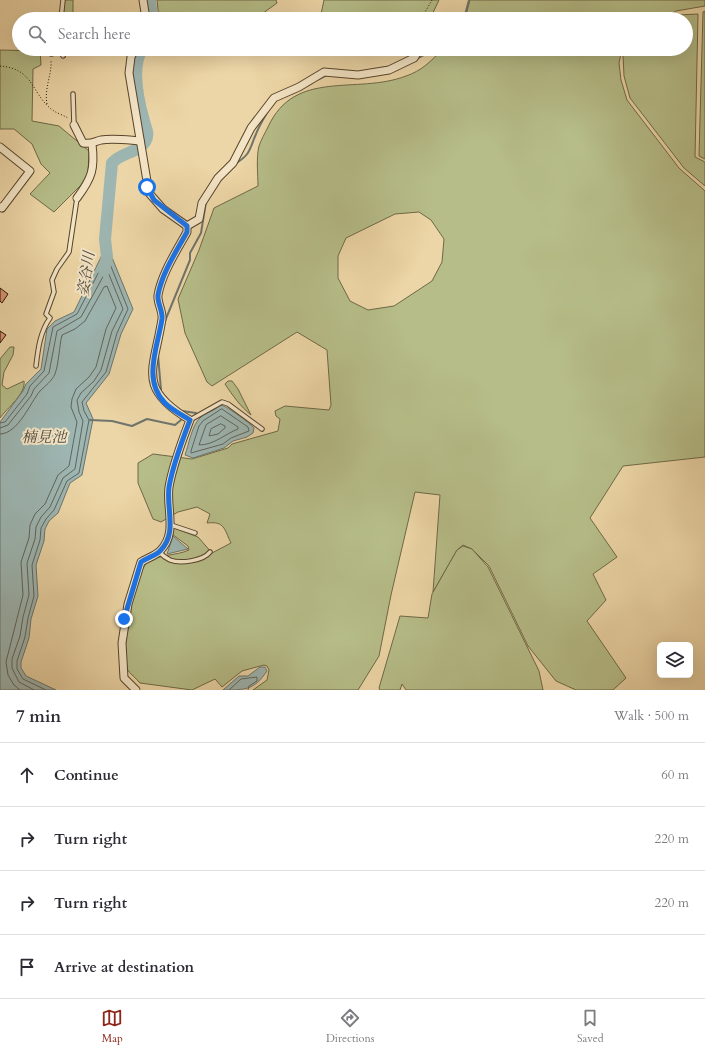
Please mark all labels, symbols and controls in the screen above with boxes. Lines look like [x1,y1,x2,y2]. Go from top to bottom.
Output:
search box [12,12,693,56]
icon: search [26,23,48,45]
text: Search here [58,24,131,44]
route start [138,178,156,196]
water label: 姿谷川 [73,248,99,298]
water label: 楠見池 [21,427,68,447]
route end [115,610,133,628]
map controls [657,642,693,678]
button: layers [657,642,693,678]
text: 7 min [16,705,61,728]
text: Walk · 500 m [614,707,689,725]
icon: ahead [16,764,38,786]
text: Continue [54,765,119,785]
text: 60 m [661,766,689,784]
icon: right [16,828,38,850]
text: Turn right [54,829,127,849]
text: 220 m [655,830,689,848]
icon: right [16,892,38,914]
text: Turn right [54,893,127,913]
text: 220 m [655,894,689,912]
icon: arrive [16,956,38,978]
text: Arrive at destination [54,957,194,977]
tab: Map [101,1007,123,1046]
tab: Directions [326,1007,374,1046]
tab: Saved [577,1007,604,1046]

